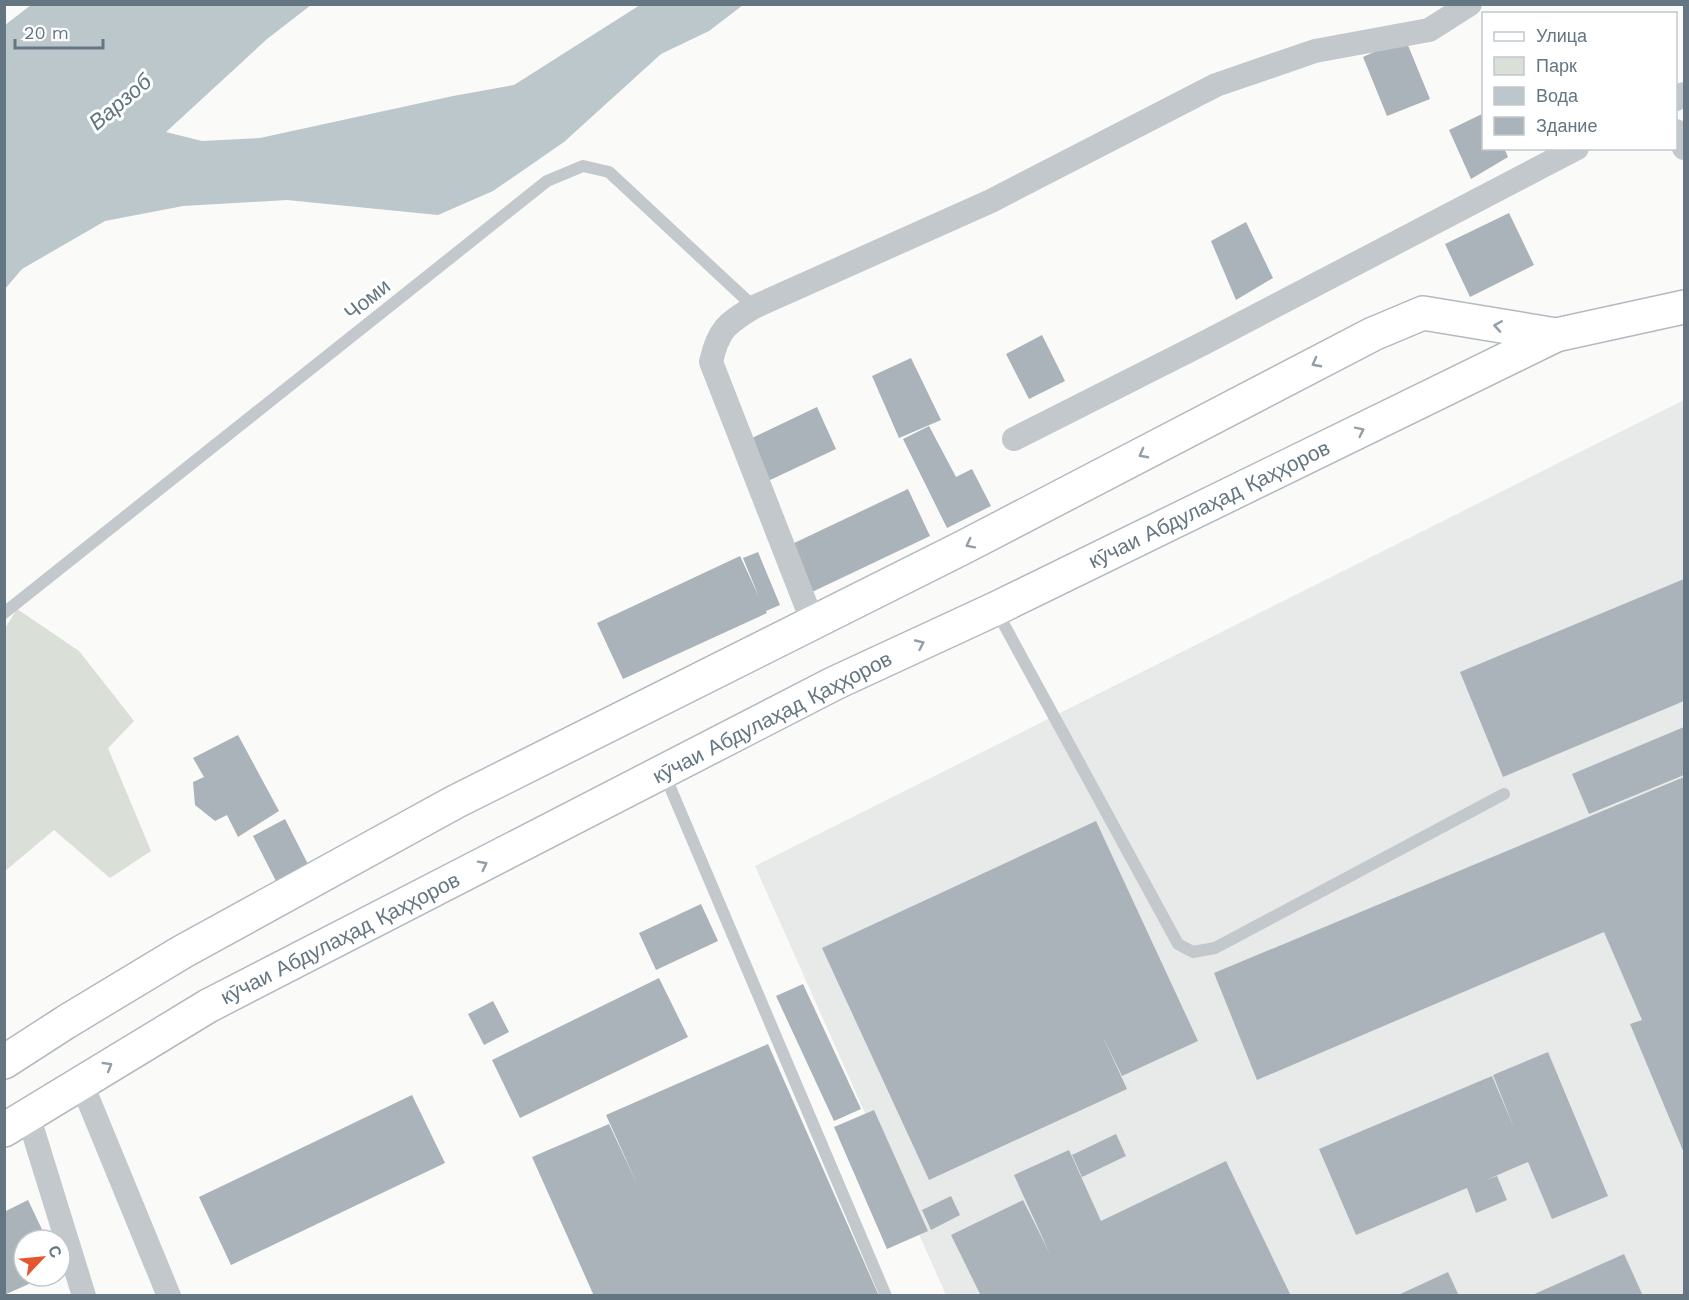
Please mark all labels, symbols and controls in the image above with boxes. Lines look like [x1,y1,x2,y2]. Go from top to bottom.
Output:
scale bar [15,12,104,50]
legend [1482,12,1677,150]
text: 20 m [24,22,69,43]
text: Улица [1536,25,1588,46]
text: Парк [1536,55,1577,76]
water label: Варзоб [84,68,157,135]
text: Вода [1536,85,1579,106]
text: Здание [1536,115,1597,136]
street label: Чоми [339,273,395,325]
one-way arrow [1494,320,1503,332]
one-way arrow [1312,356,1322,367]
one-way arrow [1353,427,1364,438]
street label: кӯчаи Абдулаҳад Қаҳҳоров [1084,435,1334,573]
one-way arrow [1139,447,1149,458]
one-way arrow [966,537,977,548]
one-way arrow [913,639,924,651]
street label: кӯчаи Абдулаҳад Қаҳҳоров [648,646,896,788]
one-way arrow [477,860,488,872]
street label: кӯчаи Абдулаҳад Қаҳҳоров [216,867,464,1009]
one-way arrow [102,1062,112,1073]
north arrow [12,1228,72,1288]
text: С [44,1242,66,1261]

